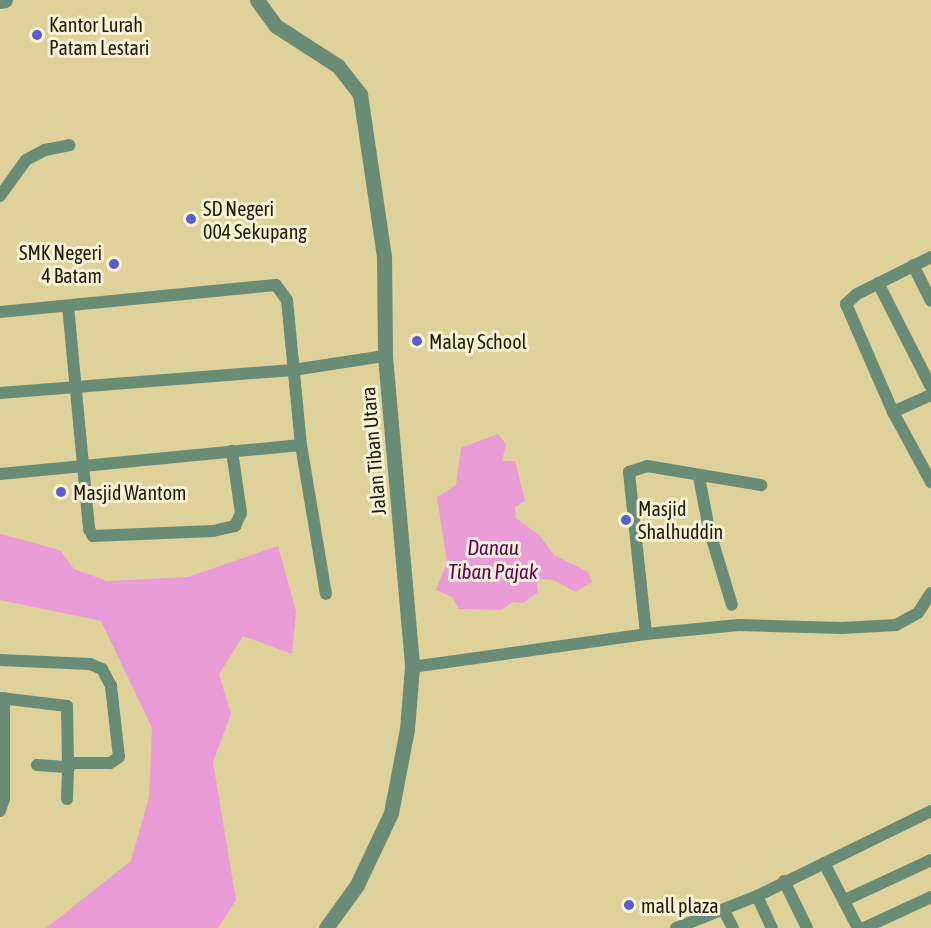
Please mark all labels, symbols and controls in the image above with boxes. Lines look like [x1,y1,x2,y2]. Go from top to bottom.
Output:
place label: Kantor Lurah Patam Lestari [49,12,149,59]
marker: Kantor Lurah Patam Lestari [30,28,44,42]
place label: SD Negeri 004 Sekupang [203,196,307,243]
marker: SD Negeri 004 Sekupang [184,212,198,226]
place label: SMK Negeri 4 Batam [19,240,102,287]
marker: SMK Negeri 4 Batam [107,257,121,271]
place label: Malay School [429,329,527,353]
marker: Malay School [410,334,424,348]
street label: Jalan Tiban Utara [355,386,391,516]
place label: Masjid Wantom [73,480,186,504]
marker: Masjid Wantom [54,485,68,499]
place label: Masjid Shalhuddin [638,496,723,543]
marker: Masjid Shalhuddin [619,513,633,527]
water label: Danau Tiban Pajak [448,534,538,584]
place label: mall plaza [641,893,719,917]
marker: mall plaza [622,898,636,912]

